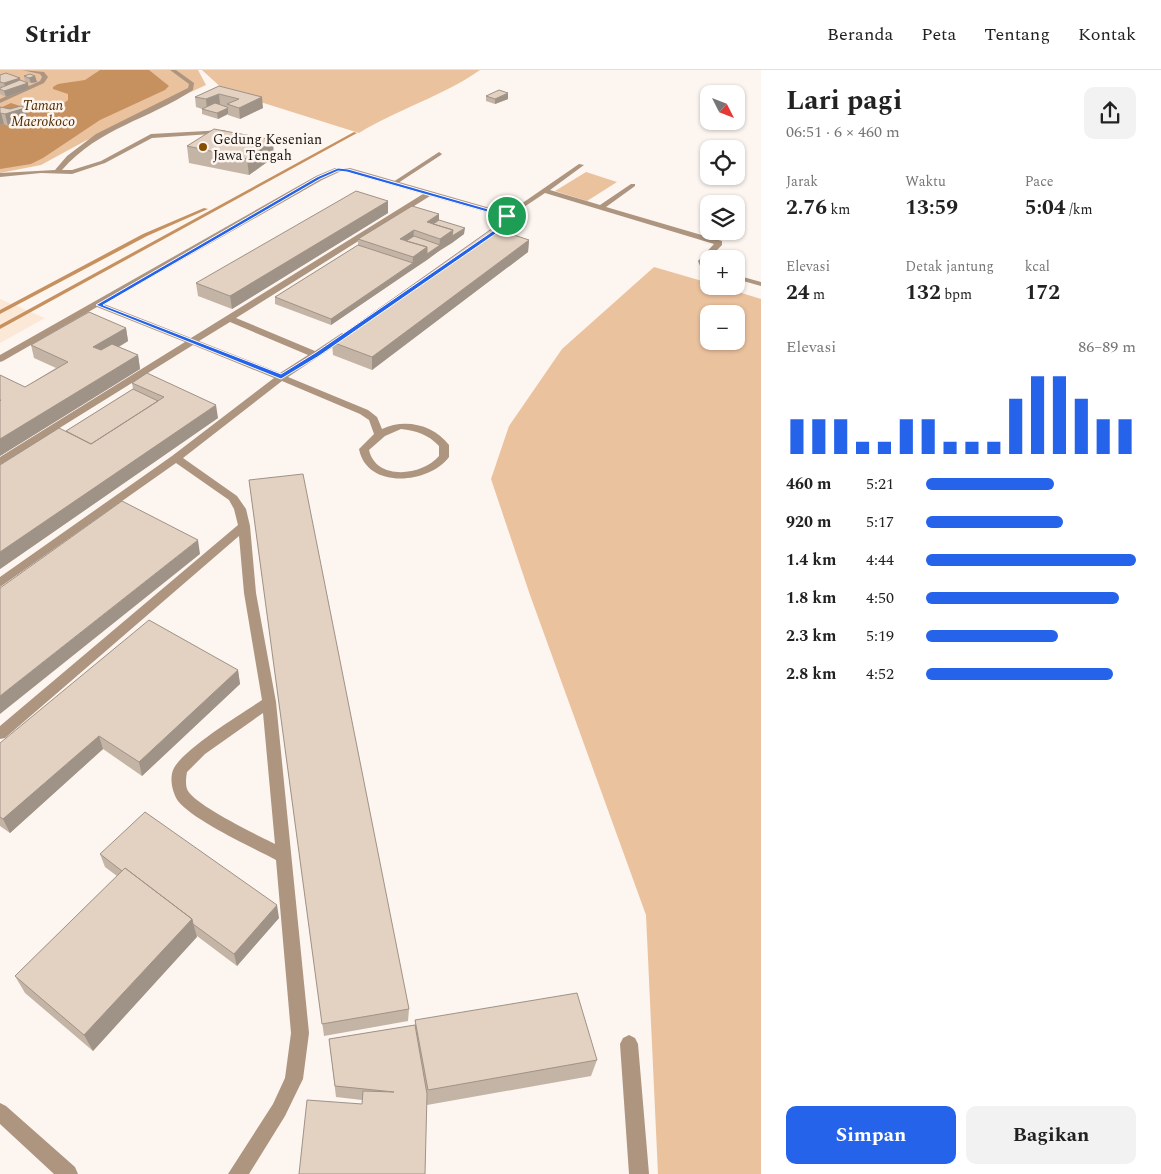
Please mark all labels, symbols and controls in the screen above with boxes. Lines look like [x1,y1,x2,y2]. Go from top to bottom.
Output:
text: Stridr [25,17,91,53]
text: Beranda [827,21,893,48]
text: Peta [921,21,956,48]
text: Tentang [984,21,1050,48]
text: Kontak [1078,21,1136,48]
text: Lari pagi [786,79,902,122]
north arrow [700,85,745,130]
map controls [700,85,745,350]
button: share [1084,87,1136,139]
park label: Taman Maerokoco [11,95,75,132]
text: 06:51 · 6 × 460 m [786,120,900,144]
place label: Gedung Kesenian Jawa Tengah [213,129,322,166]
button: locate [700,140,745,185]
marker: Gedung Kesenian Jawa Tengah [197,141,209,153]
text: Jarak [786,171,818,192]
text: Waktu [905,171,946,192]
text: Pace [1025,171,1054,192]
text: 2.76 [786,192,827,224]
text: 13:59 [905,192,958,224]
text: 5:04 [1025,192,1066,224]
pin [486,195,528,237]
button: layers [700,195,745,240]
text: km [827,199,850,220]
text: /km [1066,199,1093,220]
icon: arrive [493,202,521,230]
button: + [700,250,745,295]
text: Elevasi [786,256,830,277]
text: Detak jantung [905,256,994,277]
text: kcal [1025,256,1050,277]
text: 24 [786,277,810,309]
text: 132 [905,277,941,309]
text: 172 [1025,277,1060,309]
text: m [810,284,825,305]
text: bpm [941,284,972,305]
button: − [700,305,745,350]
text: Elevasi [786,335,836,359]
text: 86–89 m [1078,335,1136,359]
text: 460 m [786,472,831,496]
text: 5:21 [866,472,894,496]
text: 920 m [786,510,831,534]
text: 5:17 [866,510,894,534]
text: 1.4 km [786,548,836,572]
text: 4:44 [866,548,894,572]
text: 1.8 km [786,586,836,610]
text: 4:50 [866,586,894,610]
text: 2.3 km [786,624,836,648]
text: 5:19 [866,624,894,648]
text: 2.8 km [786,662,836,686]
text: 4:52 [866,662,894,686]
button: Simpan [786,1106,956,1164]
button: Bagikan [966,1106,1136,1164]

